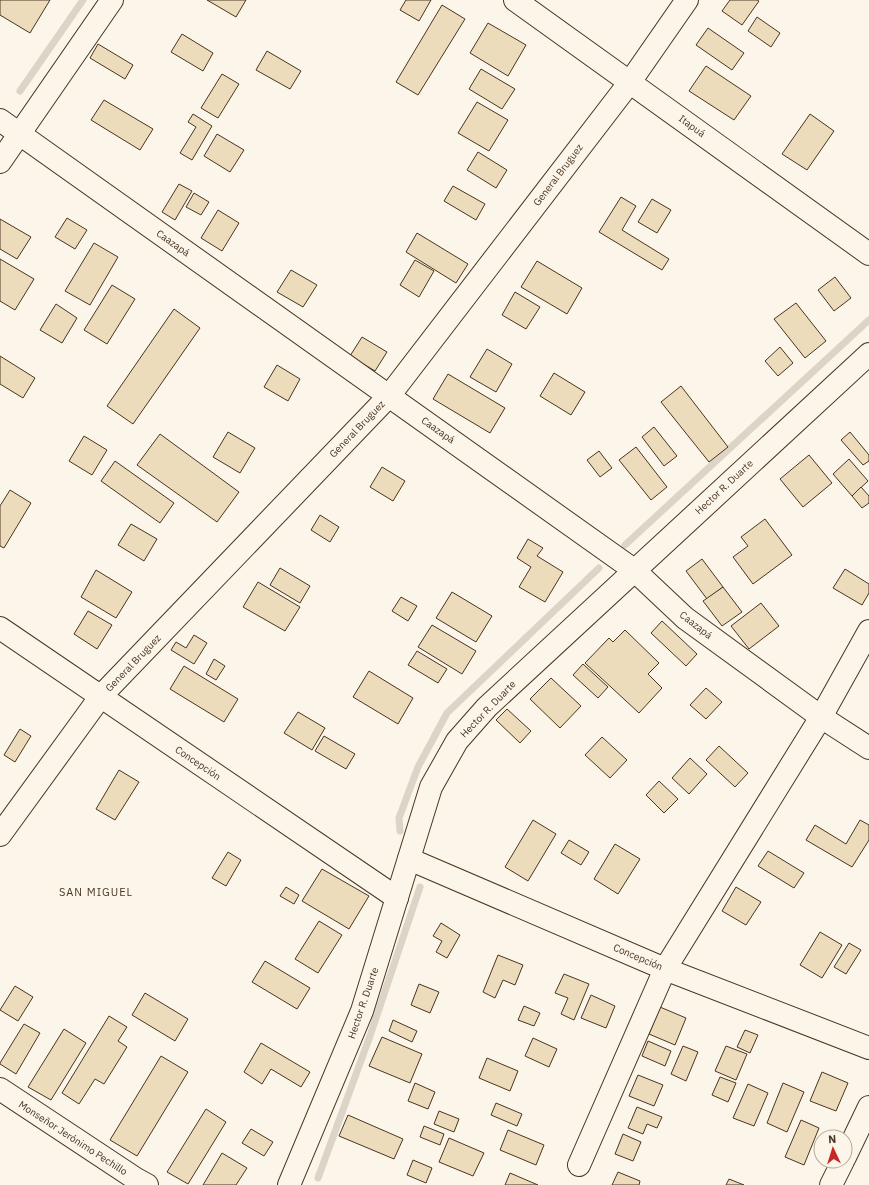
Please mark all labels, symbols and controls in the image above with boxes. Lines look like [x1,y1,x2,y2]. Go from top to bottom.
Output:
street label: Itapuá [676,112,708,140]
street label: General Bruguez [530,141,586,209]
street label: Caazapá [154,227,193,260]
street label: General Bruguez [326,397,388,460]
street label: Caazapá [419,414,458,447]
street label: Hector R. Duarte [692,456,756,517]
street label: Caazapá [677,608,715,642]
street label: General Bruguez [102,631,164,694]
street label: Hector R. Duarte [457,677,519,740]
street label: Concepción [173,743,223,783]
district label: SAN MIGUEL [59,885,133,899]
street label: Concepción [611,941,665,973]
street label: Hector R. Duarte [345,965,381,1040]
street label: Monseñor Jerónimo Pechillo [16,1098,130,1178]
north arrow [813,1129,853,1169]
text: N [828,1132,837,1146]

